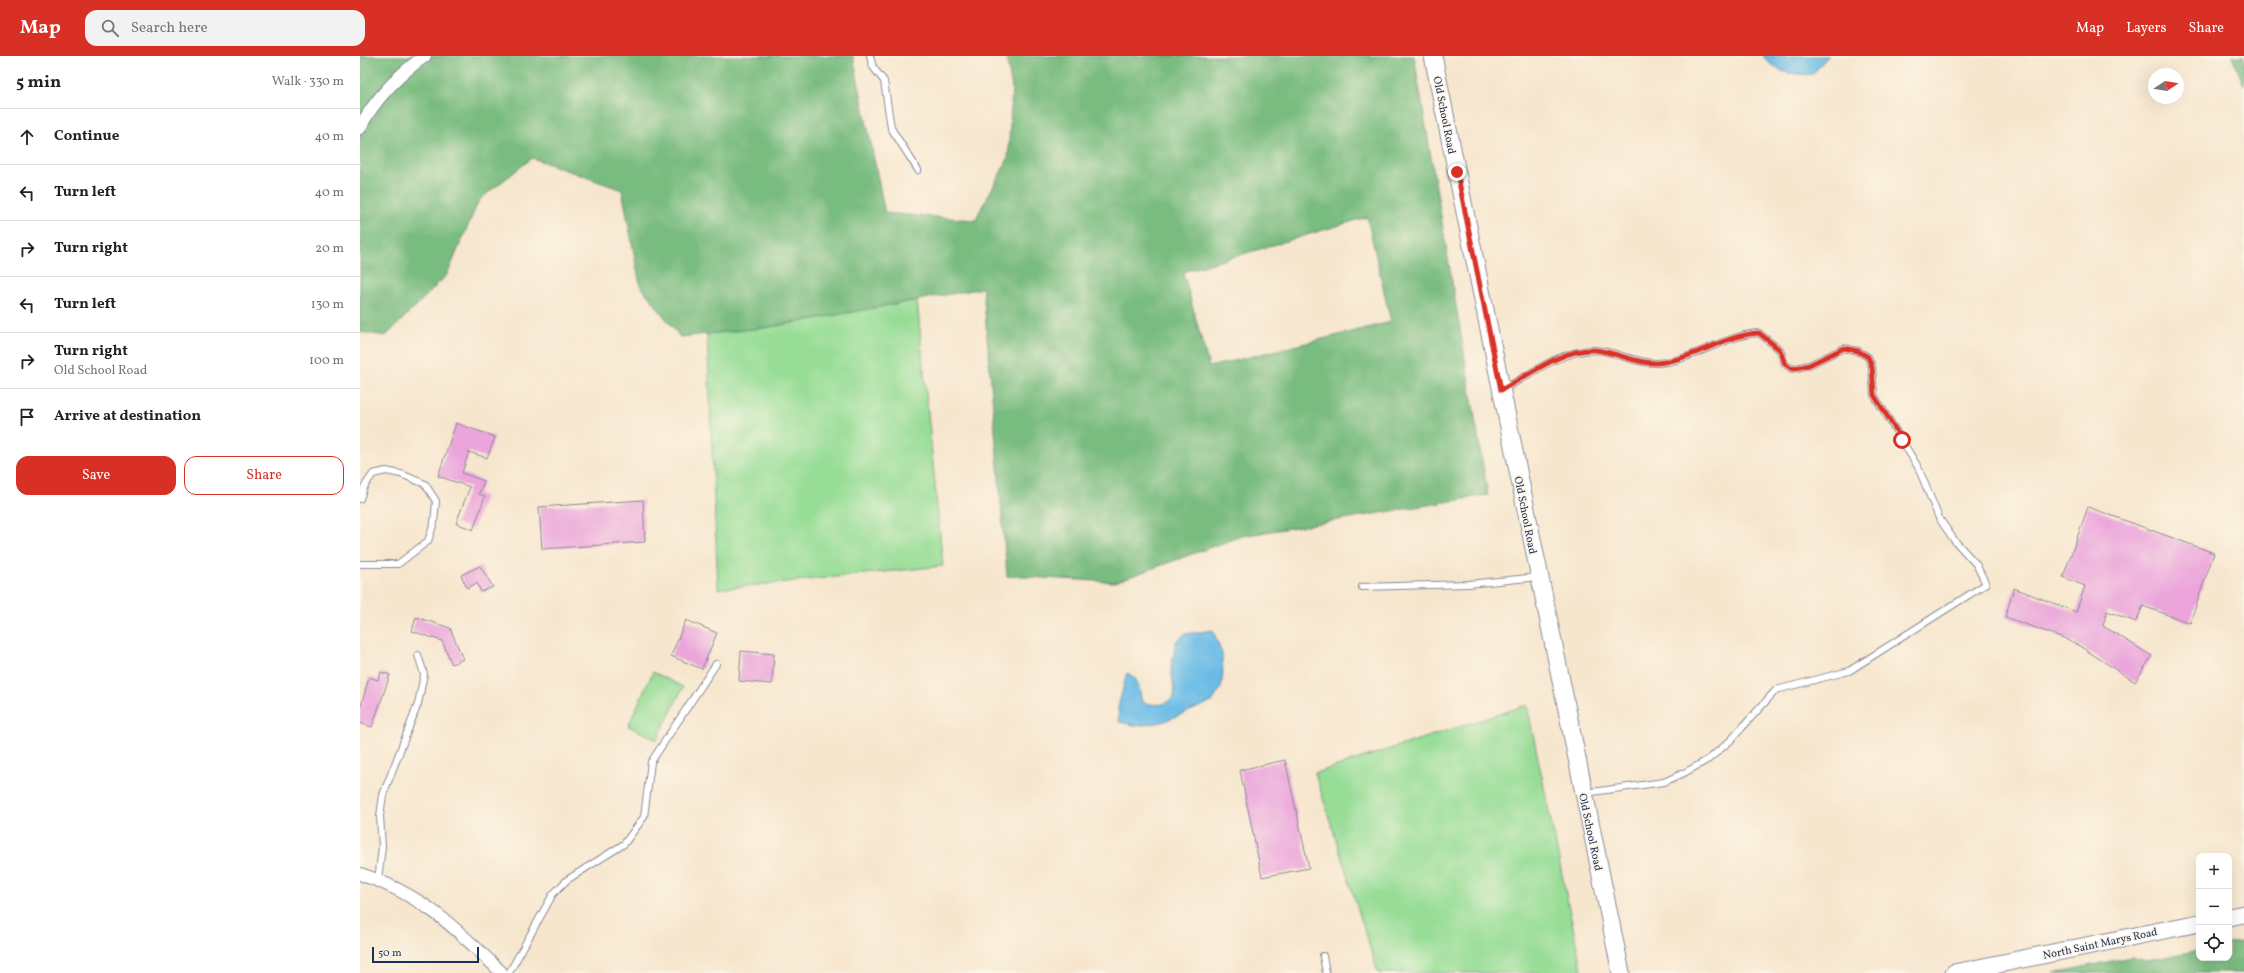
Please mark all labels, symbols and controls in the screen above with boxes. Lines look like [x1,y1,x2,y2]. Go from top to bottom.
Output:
search box [85,10,365,46]
text: Map [20,15,61,41]
icon: search [99,17,121,39]
text: Search here [131,18,208,39]
text: Map [2076,19,2104,38]
text: Layers [2126,19,2166,38]
text: Share [2188,19,2224,38]
north arrow [2148,68,2184,104]
text: 5 min [16,71,61,94]
text: Walk · 330 m [272,73,344,91]
street label: Old School Road [1429,75,1458,155]
icon: ahead [16,126,38,148]
text: Continue [54,126,119,147]
text: 40 m [315,128,344,146]
route end [1448,163,1466,181]
icon: left [16,182,38,204]
text: Turn left [54,182,116,203]
text: 40 m [315,184,344,202]
icon: right [16,238,38,260]
text: Turn right [54,238,128,259]
text: 20 m [315,240,344,258]
icon: left [16,294,38,316]
text: Turn left [54,294,116,315]
text: 130 m [311,296,344,314]
text: Turn right [54,341,128,362]
icon: right [16,350,38,372]
text: 100 m [309,352,344,370]
text: Old School Road [54,362,147,380]
icon: arrive [16,406,38,428]
text: Arrive at destination [54,406,201,427]
route start [1893,431,1911,449]
button: Save [16,456,176,495]
button: Share [184,456,344,495]
street label: Old School Road [1510,475,1539,555]
street label: Old School Road [1574,792,1605,872]
map controls [2196,853,2232,961]
button: + [2196,853,2232,889]
button: − [2196,889,2232,925]
street label: North Saint Marys Road [2042,925,2159,964]
button: locate [2196,925,2232,961]
scale bar [372,945,479,964]
text: 50 m [378,946,402,961]

